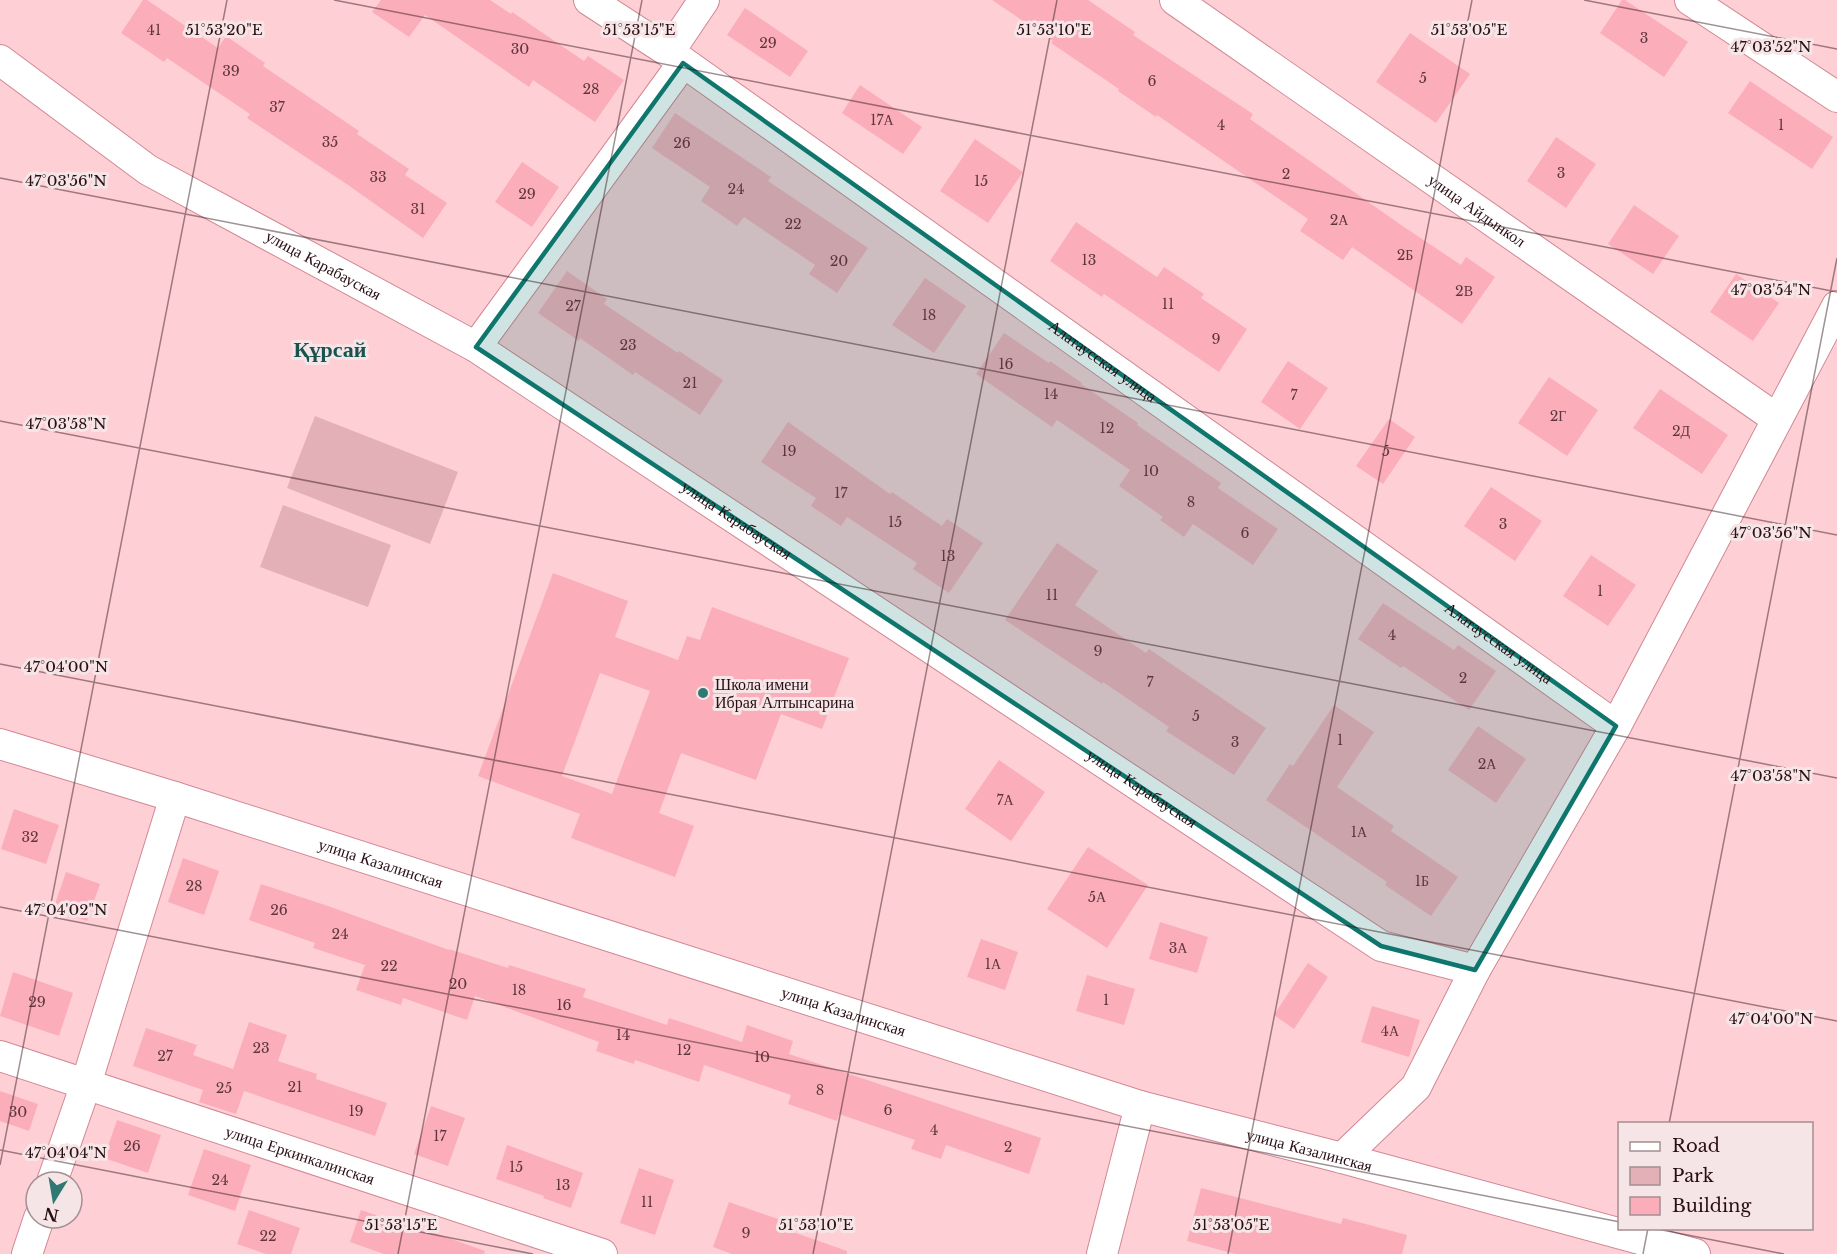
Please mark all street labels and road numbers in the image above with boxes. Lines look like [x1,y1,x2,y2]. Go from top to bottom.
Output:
street label: улица Айдынкол [1424,169,1530,251]
street label: улица Карабауская [262,226,385,304]
street label: Алатаусская улица [1045,316,1161,406]
street label: улица Карабауская [678,476,796,564]
street label: Алатаусская улица [1441,597,1557,688]
street label: улица Карабауская [1083,744,1202,832]
street label: улица Казалинская [316,834,446,892]
street label: улица Казалинская [779,982,909,1041]
street label: улица Еркинкалинская [223,1121,378,1189]
street label: улица Казалинская [1244,1124,1375,1176]

